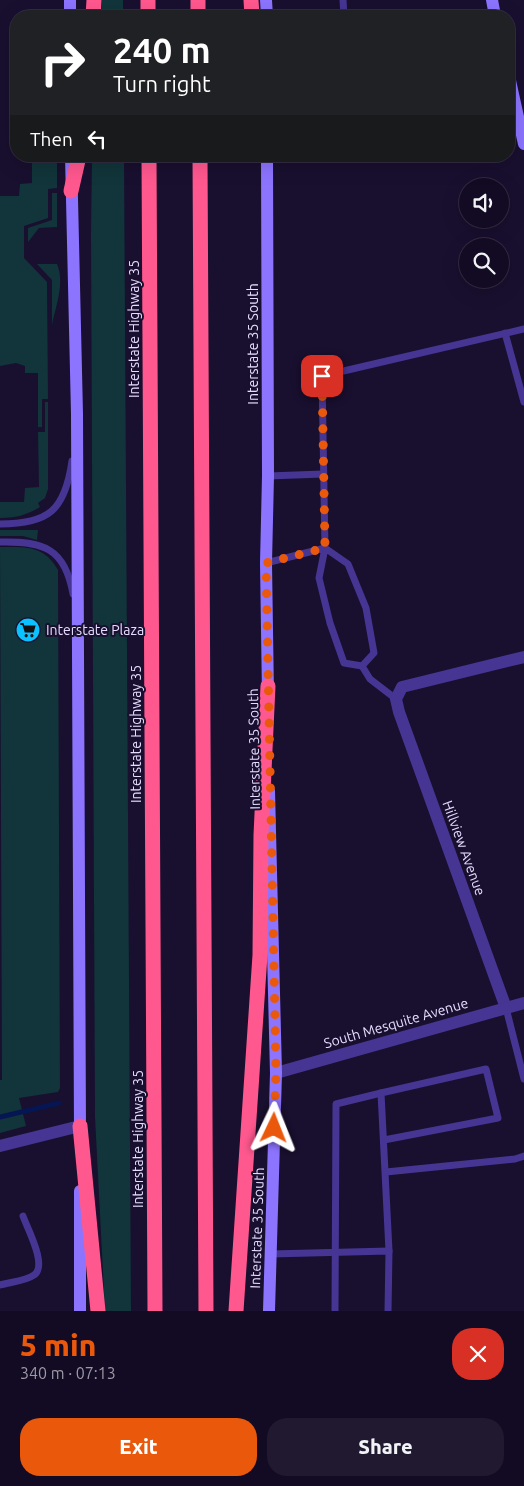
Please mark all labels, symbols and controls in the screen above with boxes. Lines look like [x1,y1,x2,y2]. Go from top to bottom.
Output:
icon: right [30,30,95,95]
text: 240 m [113,30,211,70]
text: Turn right [113,71,211,96]
icon: left [83,125,111,153]
text: Then [30,128,73,150]
map controls [459,178,509,288]
button: sound [459,178,509,228]
button: search [459,238,509,288]
street label: Interstate Highway 35 [126,260,142,398]
street label: Interstate 35 South [245,283,261,405]
pin [301,355,343,397]
icon: arrive [308,362,336,390]
supermarket icon: Interstate Plaza [15,617,41,643]
place label: Interstate Plaza [46,622,144,638]
street label: Interstate Highway 35 [128,665,144,803]
street label: Interstate 35 South [245,688,263,810]
street label: Hillview Avenue [439,798,489,898]
street label: South Mesquite Avenue [322,995,470,1051]
street label: Interstate Highway 35 [130,1070,146,1208]
position arrow [247,1101,299,1153]
street label: Interstate 35 South [247,1167,267,1289]
text: 5 min [20,1328,96,1362]
button: close [452,1328,504,1380]
text: 340 m · 07:13 [20,1364,116,1382]
button: Exit [20,1418,257,1476]
button: Share [267,1418,504,1476]

